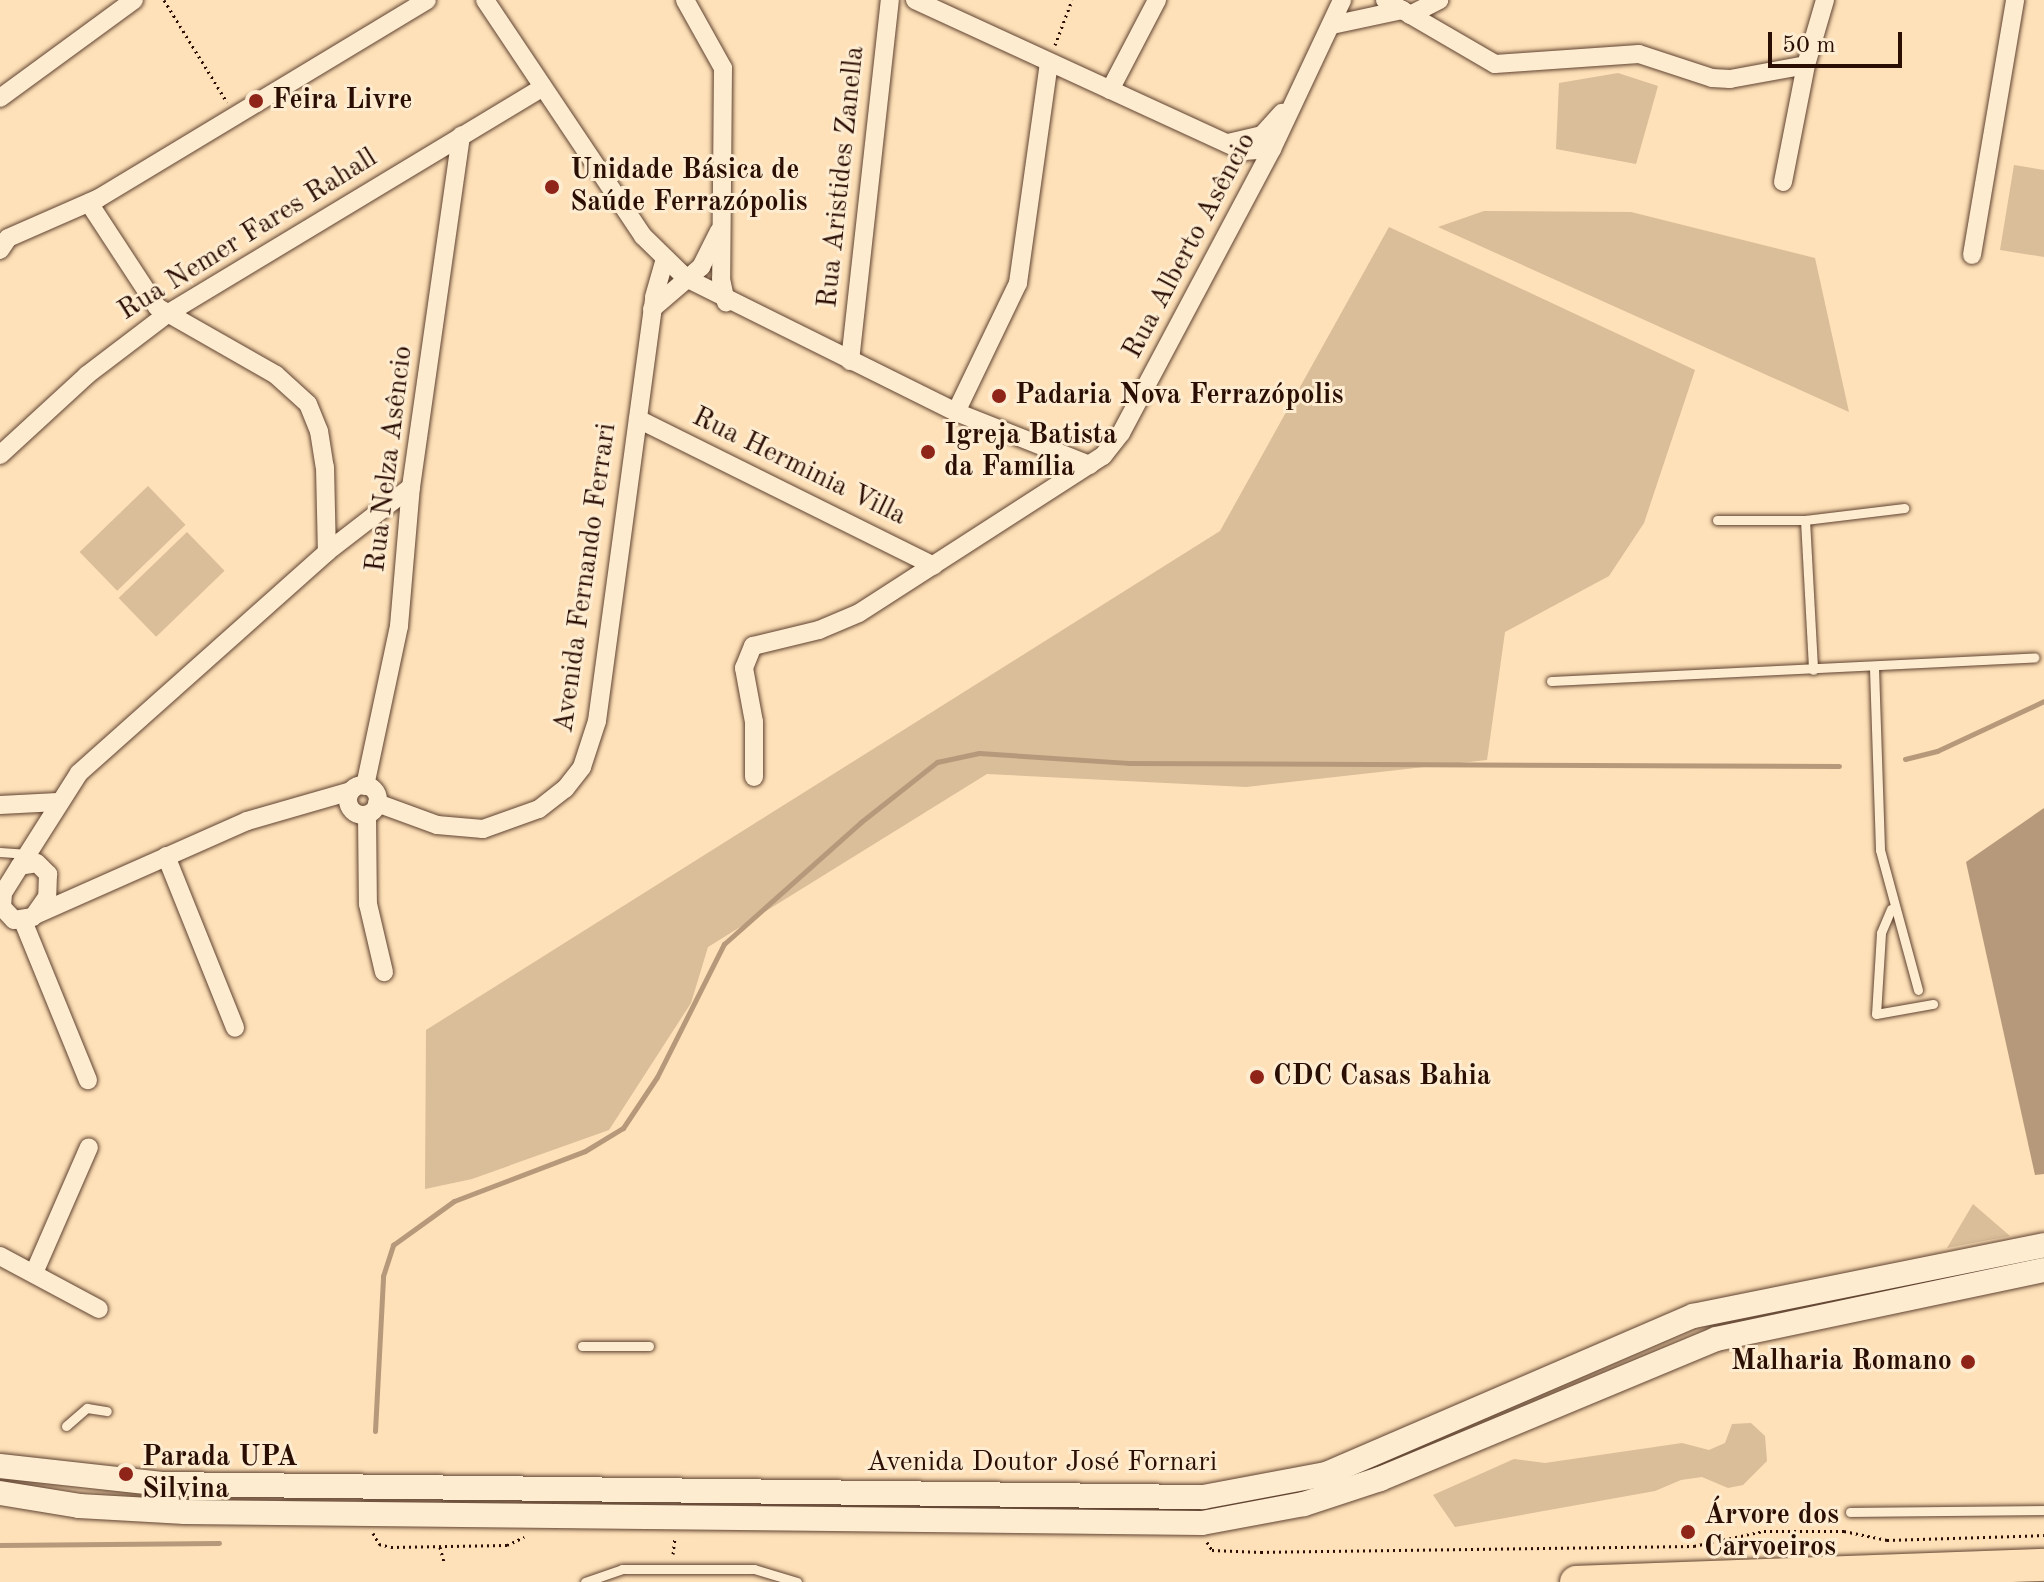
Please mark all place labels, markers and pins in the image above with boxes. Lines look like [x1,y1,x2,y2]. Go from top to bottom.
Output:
place label: Feira Livre [272,84,413,118]
marker: Feira Livre [247,92,265,110]
place label: Unidade Básica de Saúde Ferrazópolis [570,154,808,220]
marker: Unidade Básica de Saúde Ferrazópolis [541,176,563,198]
place label: Padaria Nova Ferrazópolis [1015,379,1343,413]
marker: Padaria Nova Ferrazópolis [990,387,1008,405]
place label: Igreja Batista da Família [944,419,1117,485]
marker: Igreja Batista da Família [919,443,937,461]
place label: CDC Casas Bahia [1273,1060,1491,1094]
marker: CDC Casas Bahia [1248,1068,1266,1086]
place label: Malharia Romano [1731,1345,1952,1379]
marker: Malharia Romano [1959,1353,1977,1371]
place label: Parada UPA Silvina [142,1441,298,1507]
marker: Parada UPA Silvina [117,1465,135,1483]
place label: Árvore dos Carvoeiros [1704,1499,1839,1565]
marker: Árvore dos Carvoeiros [1679,1523,1697,1541]

